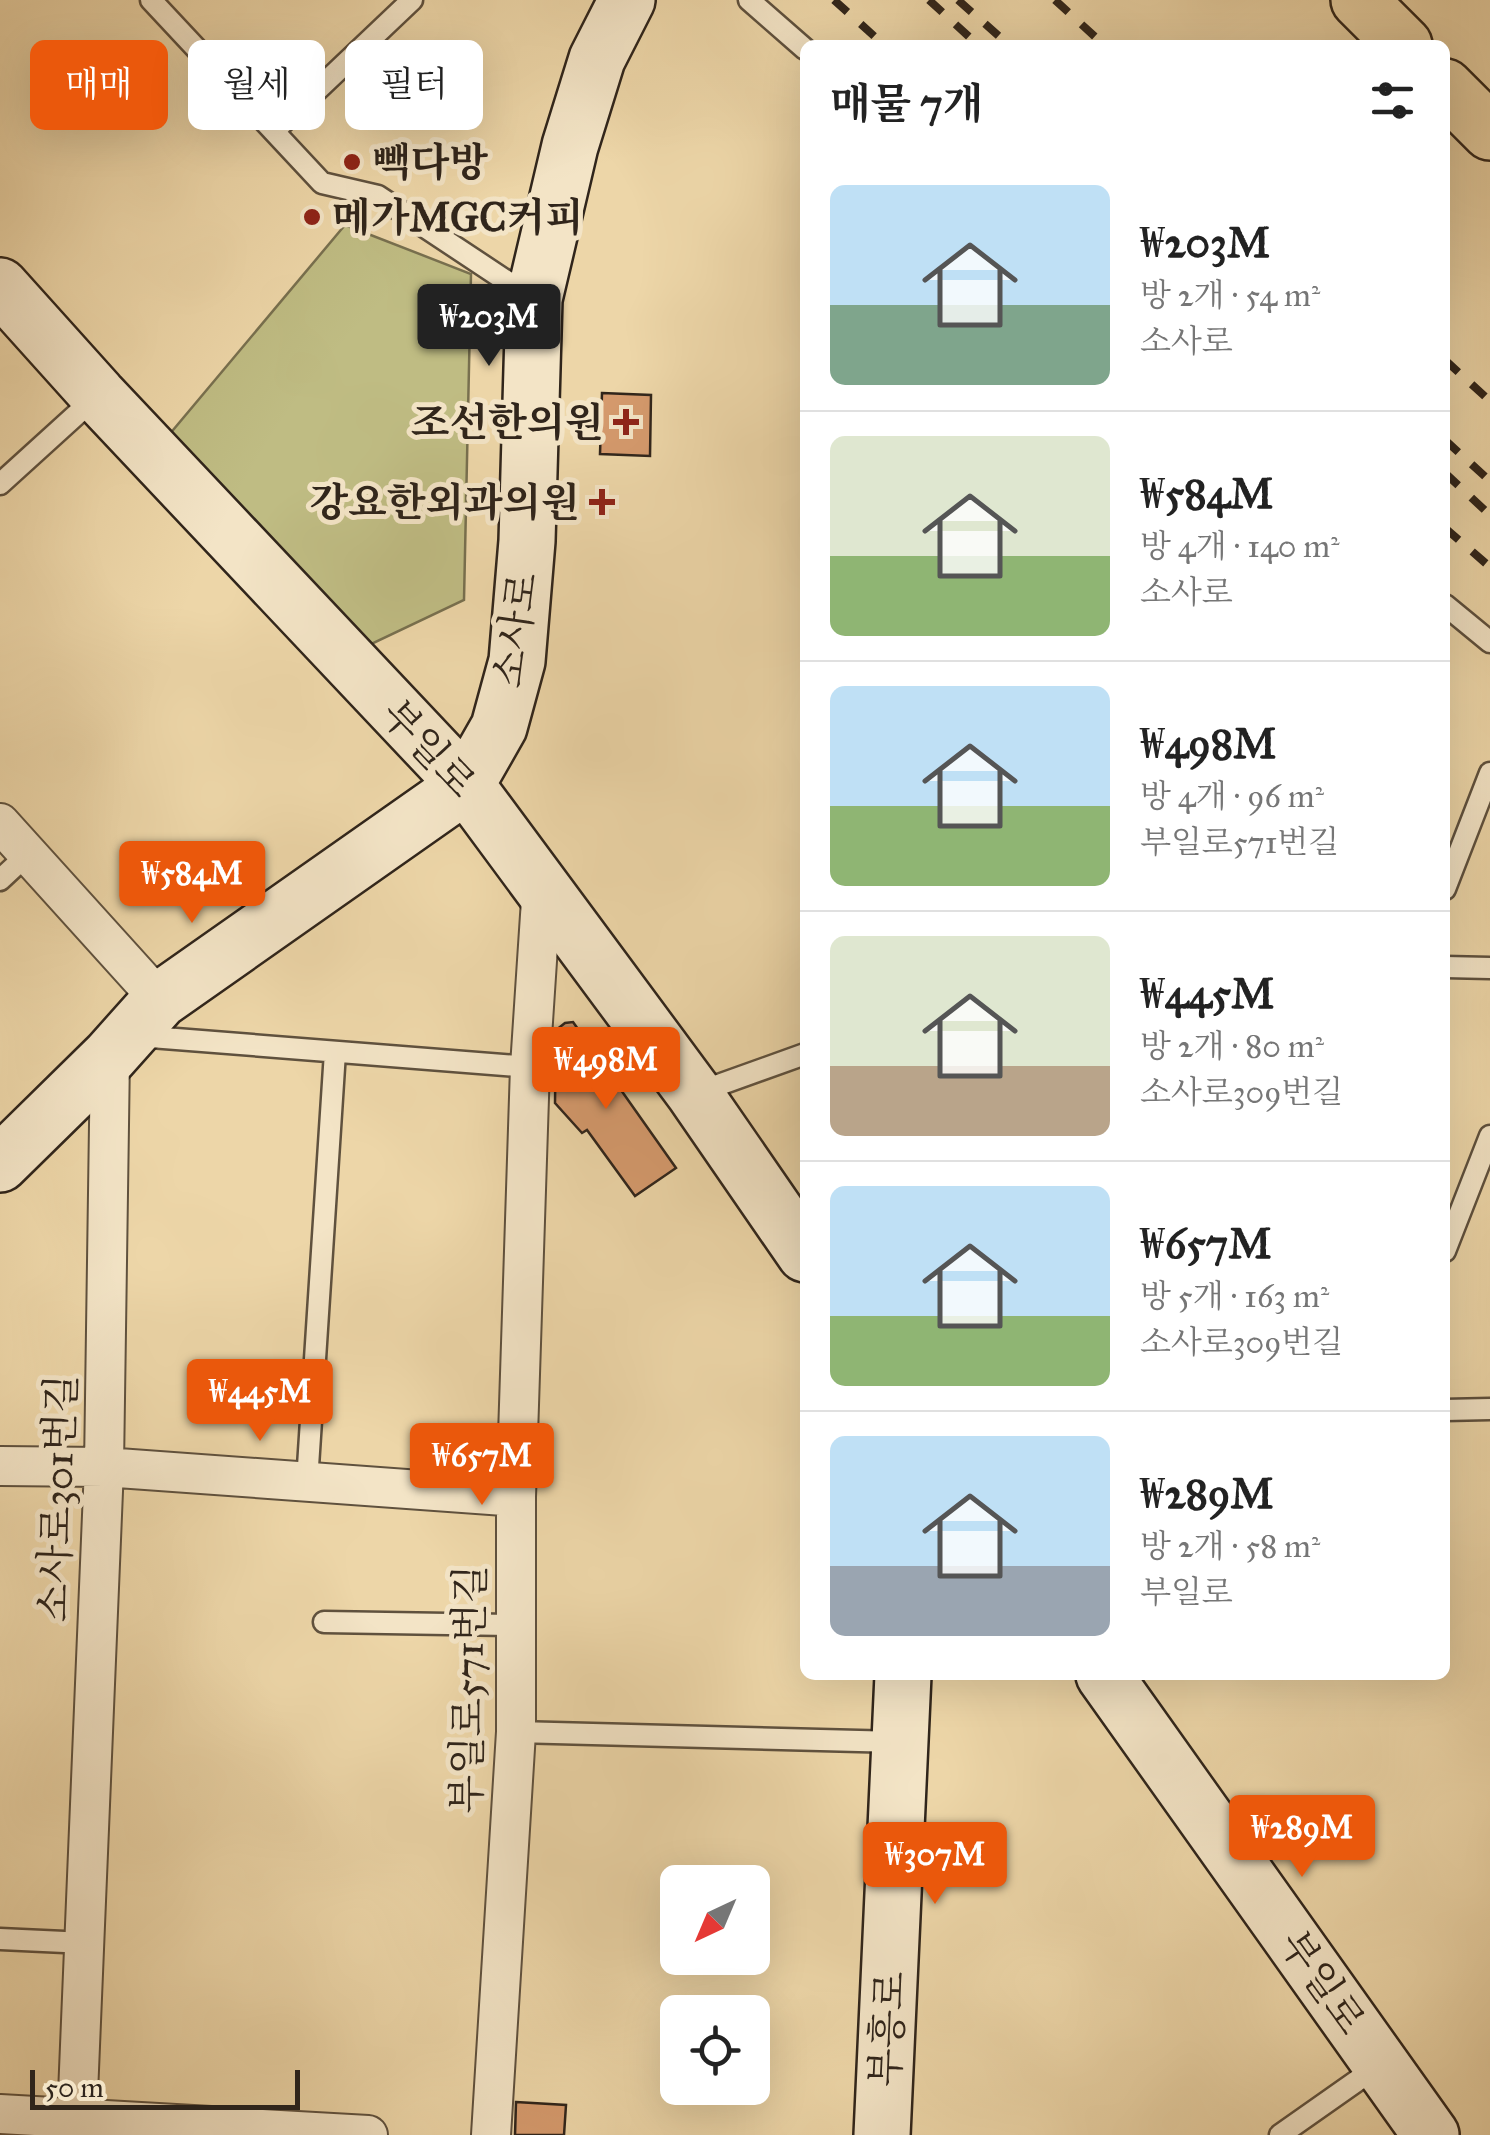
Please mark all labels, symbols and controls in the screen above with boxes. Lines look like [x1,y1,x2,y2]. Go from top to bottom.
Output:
chip: 매매 [30,40,168,130]
chip: 월세 [188,40,325,130]
chip: 필터 [345,40,483,130]
icon: filters [1365,73,1420,128]
text: 매물 7개 [830,78,983,130]
place label: 빽다방 [372,138,488,187]
marker: 빽다방 [341,151,363,173]
place label: 메가MGC커피 [332,193,584,242]
marker: 메가MGC커피 [301,206,323,228]
text: ₩203M [1140,217,1270,269]
icon: home [910,225,1030,345]
text: 방 2개 · 54 m² [1140,276,1320,315]
pin: ₩203M [419,284,559,369]
text: ₩203M [439,297,539,336]
text: 소사로 [1140,322,1233,361]
place label: 조선한의원 [411,398,604,447]
marker: 조선한의원 [613,409,639,435]
text: ₩584M [1140,468,1273,520]
icon: home [910,476,1030,596]
place label: 강요한외과의원 [310,478,580,527]
marker: 강요한외과의원 [589,489,615,515]
text: 방 4개 · 140 m² [1140,527,1339,566]
street label: 소사로 [483,569,548,691]
text: 소사로 [1140,573,1233,612]
street label: 부일로 [371,689,486,807]
text: ₩498M [1140,718,1276,770]
icon: home [910,726,1030,846]
text: 방 4개 · 96 m² [1140,777,1324,816]
text: 부일로571번길 [1140,823,1339,862]
pin: ₩584M [122,841,262,926]
text: ₩584M [141,854,243,893]
text: ₩445M [1140,968,1274,1020]
icon: home [910,976,1030,1096]
pin: ₩498M [536,1027,676,1112]
text: 방 2개 · 80 m² [1140,1027,1324,1066]
text: ₩498M [554,1040,658,1079]
text: 소사로309번길 [1140,1073,1343,1112]
text: ₩657M [1140,1218,1272,1270]
icon: home [910,1226,1030,1346]
text: 방 5개 · 163 m² [1140,1277,1329,1316]
text: 소사로309번길 [1140,1323,1343,1362]
pin: ₩445M [190,1359,330,1444]
text: ₩445M [209,1372,311,1411]
street label: 소사로301번길 [29,1373,86,1623]
pin: ₩657M [412,1423,552,1508]
text: ₩657M [432,1436,532,1475]
text: ₩289M [1140,1468,1274,1520]
icon: home [910,1476,1030,1596]
text: 방 2개 · 58 m² [1140,1527,1320,1566]
street label: 부일로571번길 [442,1564,495,1814]
text: 부일로 [1140,1573,1233,1612]
pin: ₩289M [1232,1795,1372,1880]
text: ₩289M [1251,1808,1353,1847]
pin: ₩307M [865,1822,1005,1907]
text: ₩307M [885,1835,985,1874]
north arrow [660,1865,770,1975]
map controls [660,1865,770,2105]
street label: 부일로 [1269,1921,1376,2044]
street label: 부흥로 [860,1970,915,2088]
button: locate [660,1995,770,2105]
scale bar [30,2065,300,2110]
text: 50 m [45,2070,104,2105]

